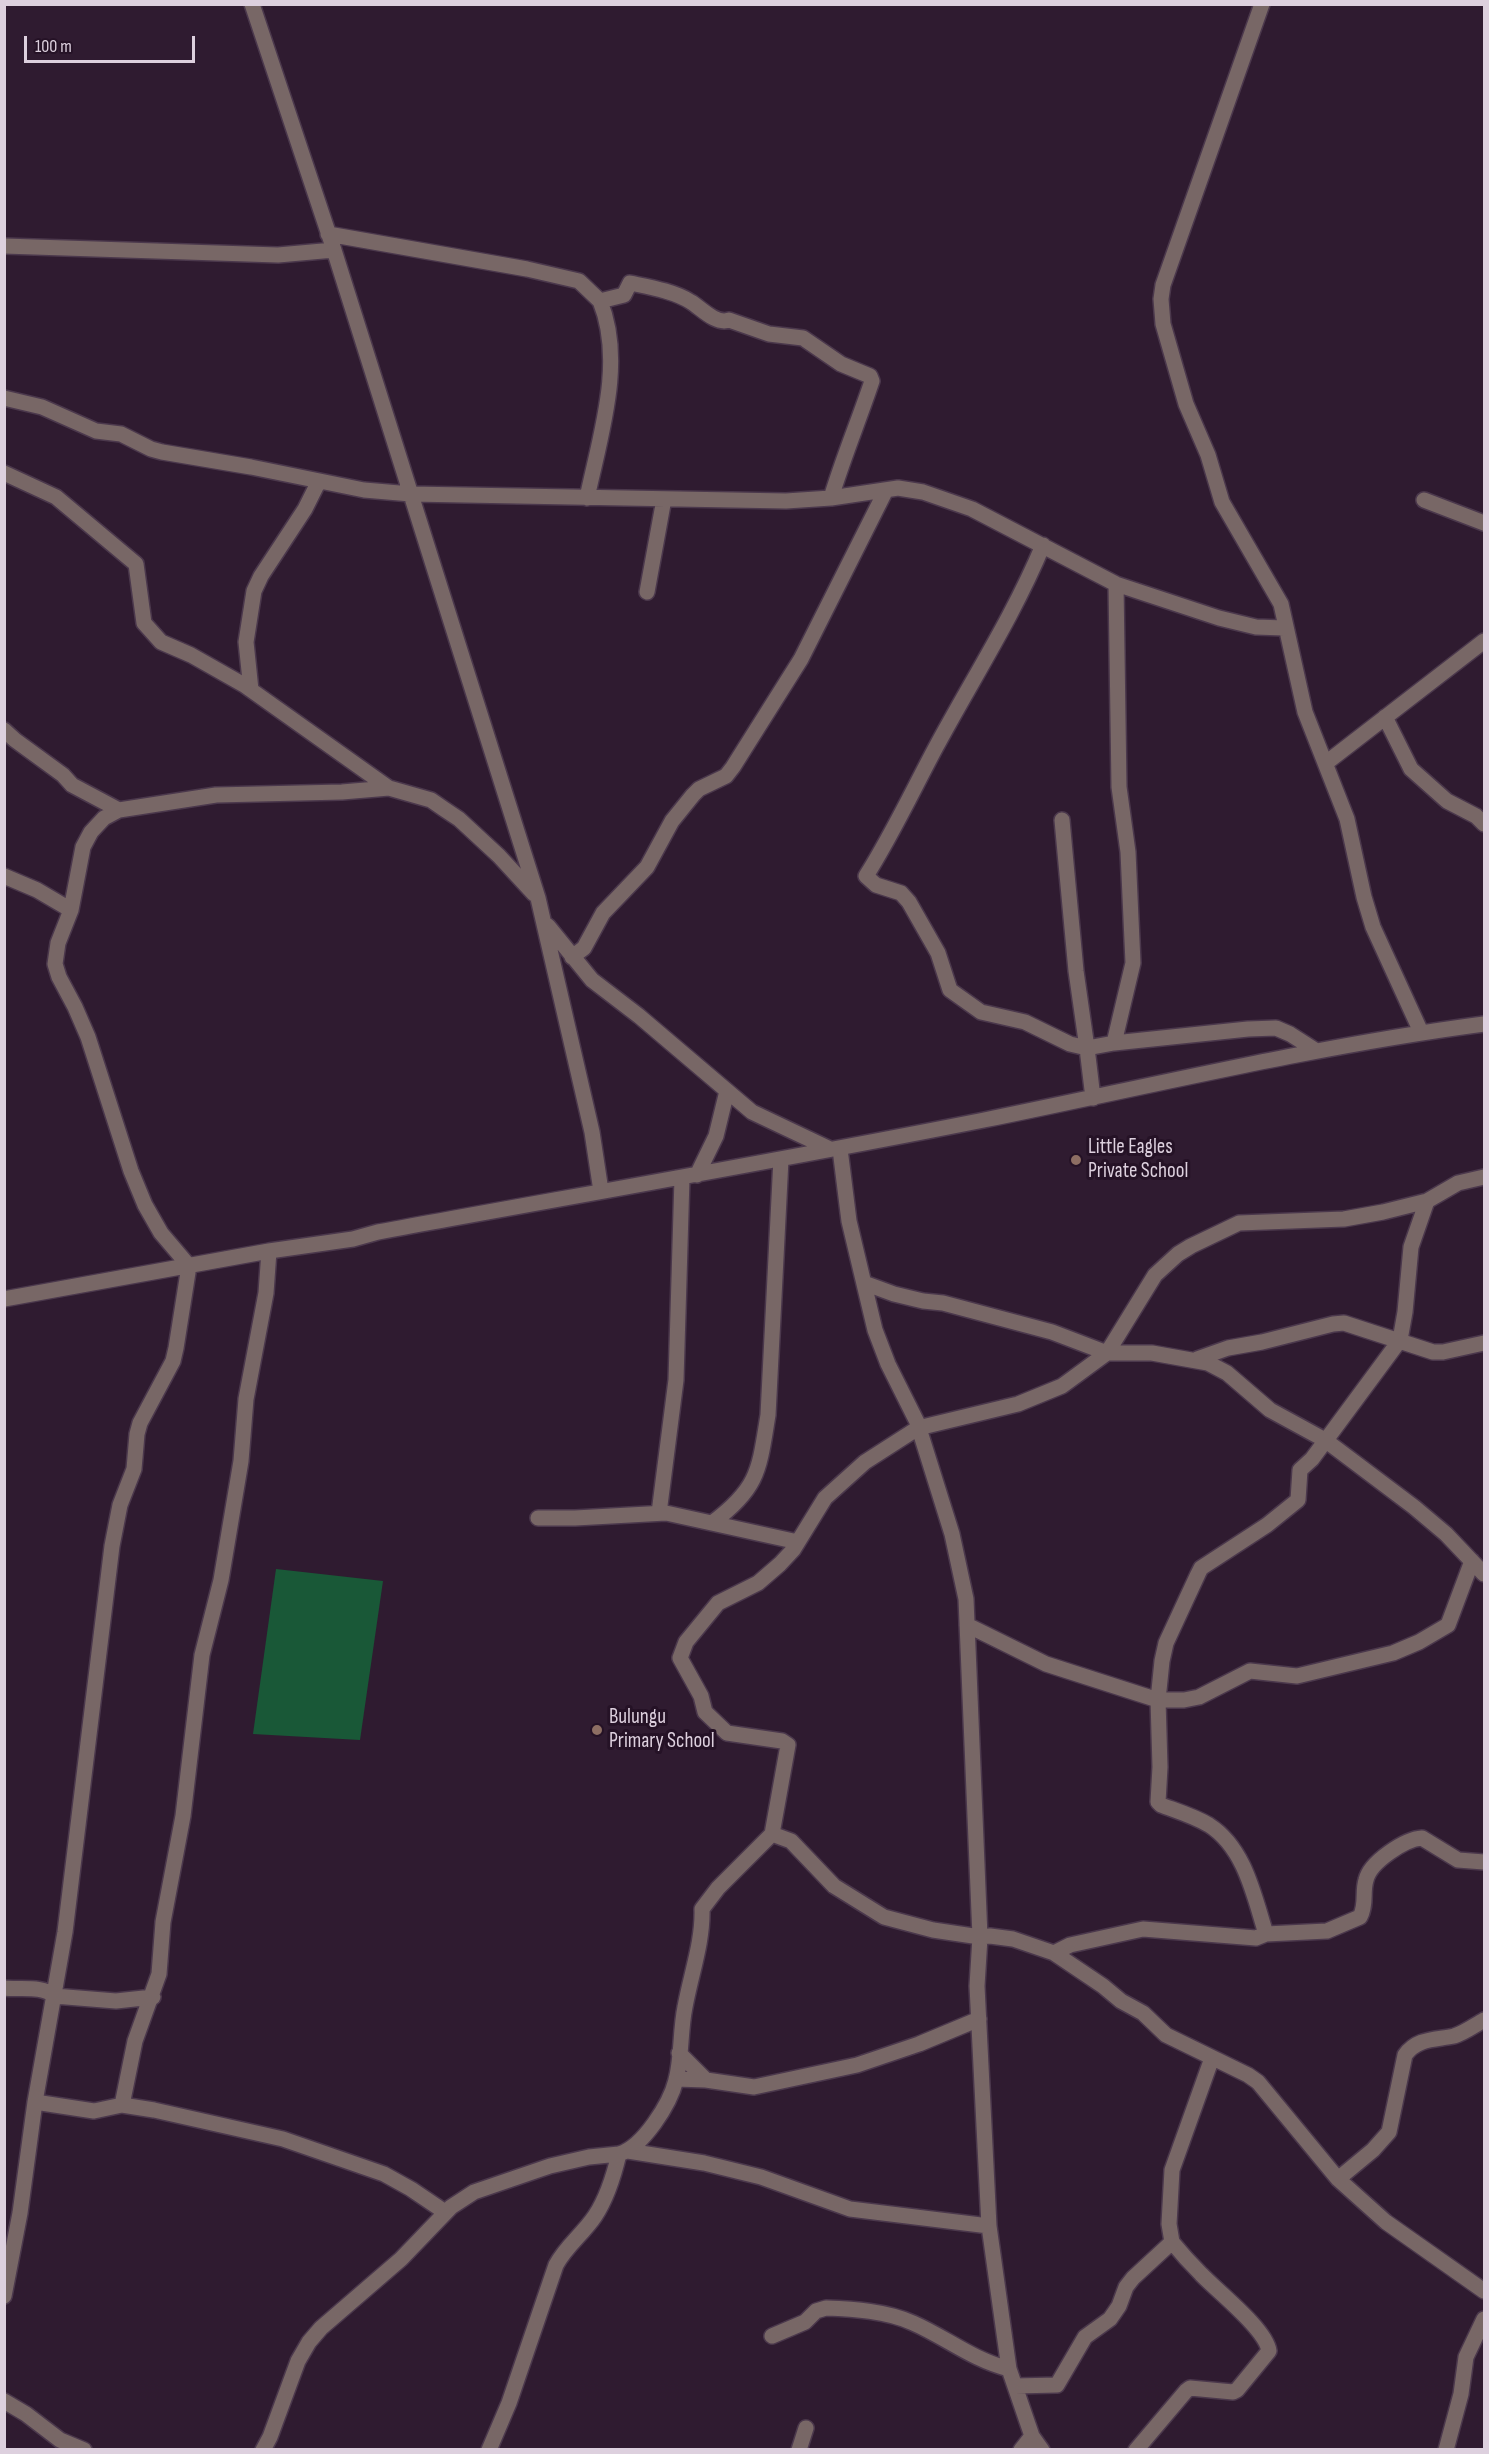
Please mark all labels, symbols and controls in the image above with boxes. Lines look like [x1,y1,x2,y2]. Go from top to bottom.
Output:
scale bar [27,24,198,62]
text: 100 m [35,36,72,57]
place label: Little Eagles Private School [1088,1135,1188,1185]
marker: Little Eagles Private School [1069,1153,1083,1167]
place label: Bulungu Primary School [609,1705,715,1755]
marker: Bulungu Primary School [590,1723,604,1737]

